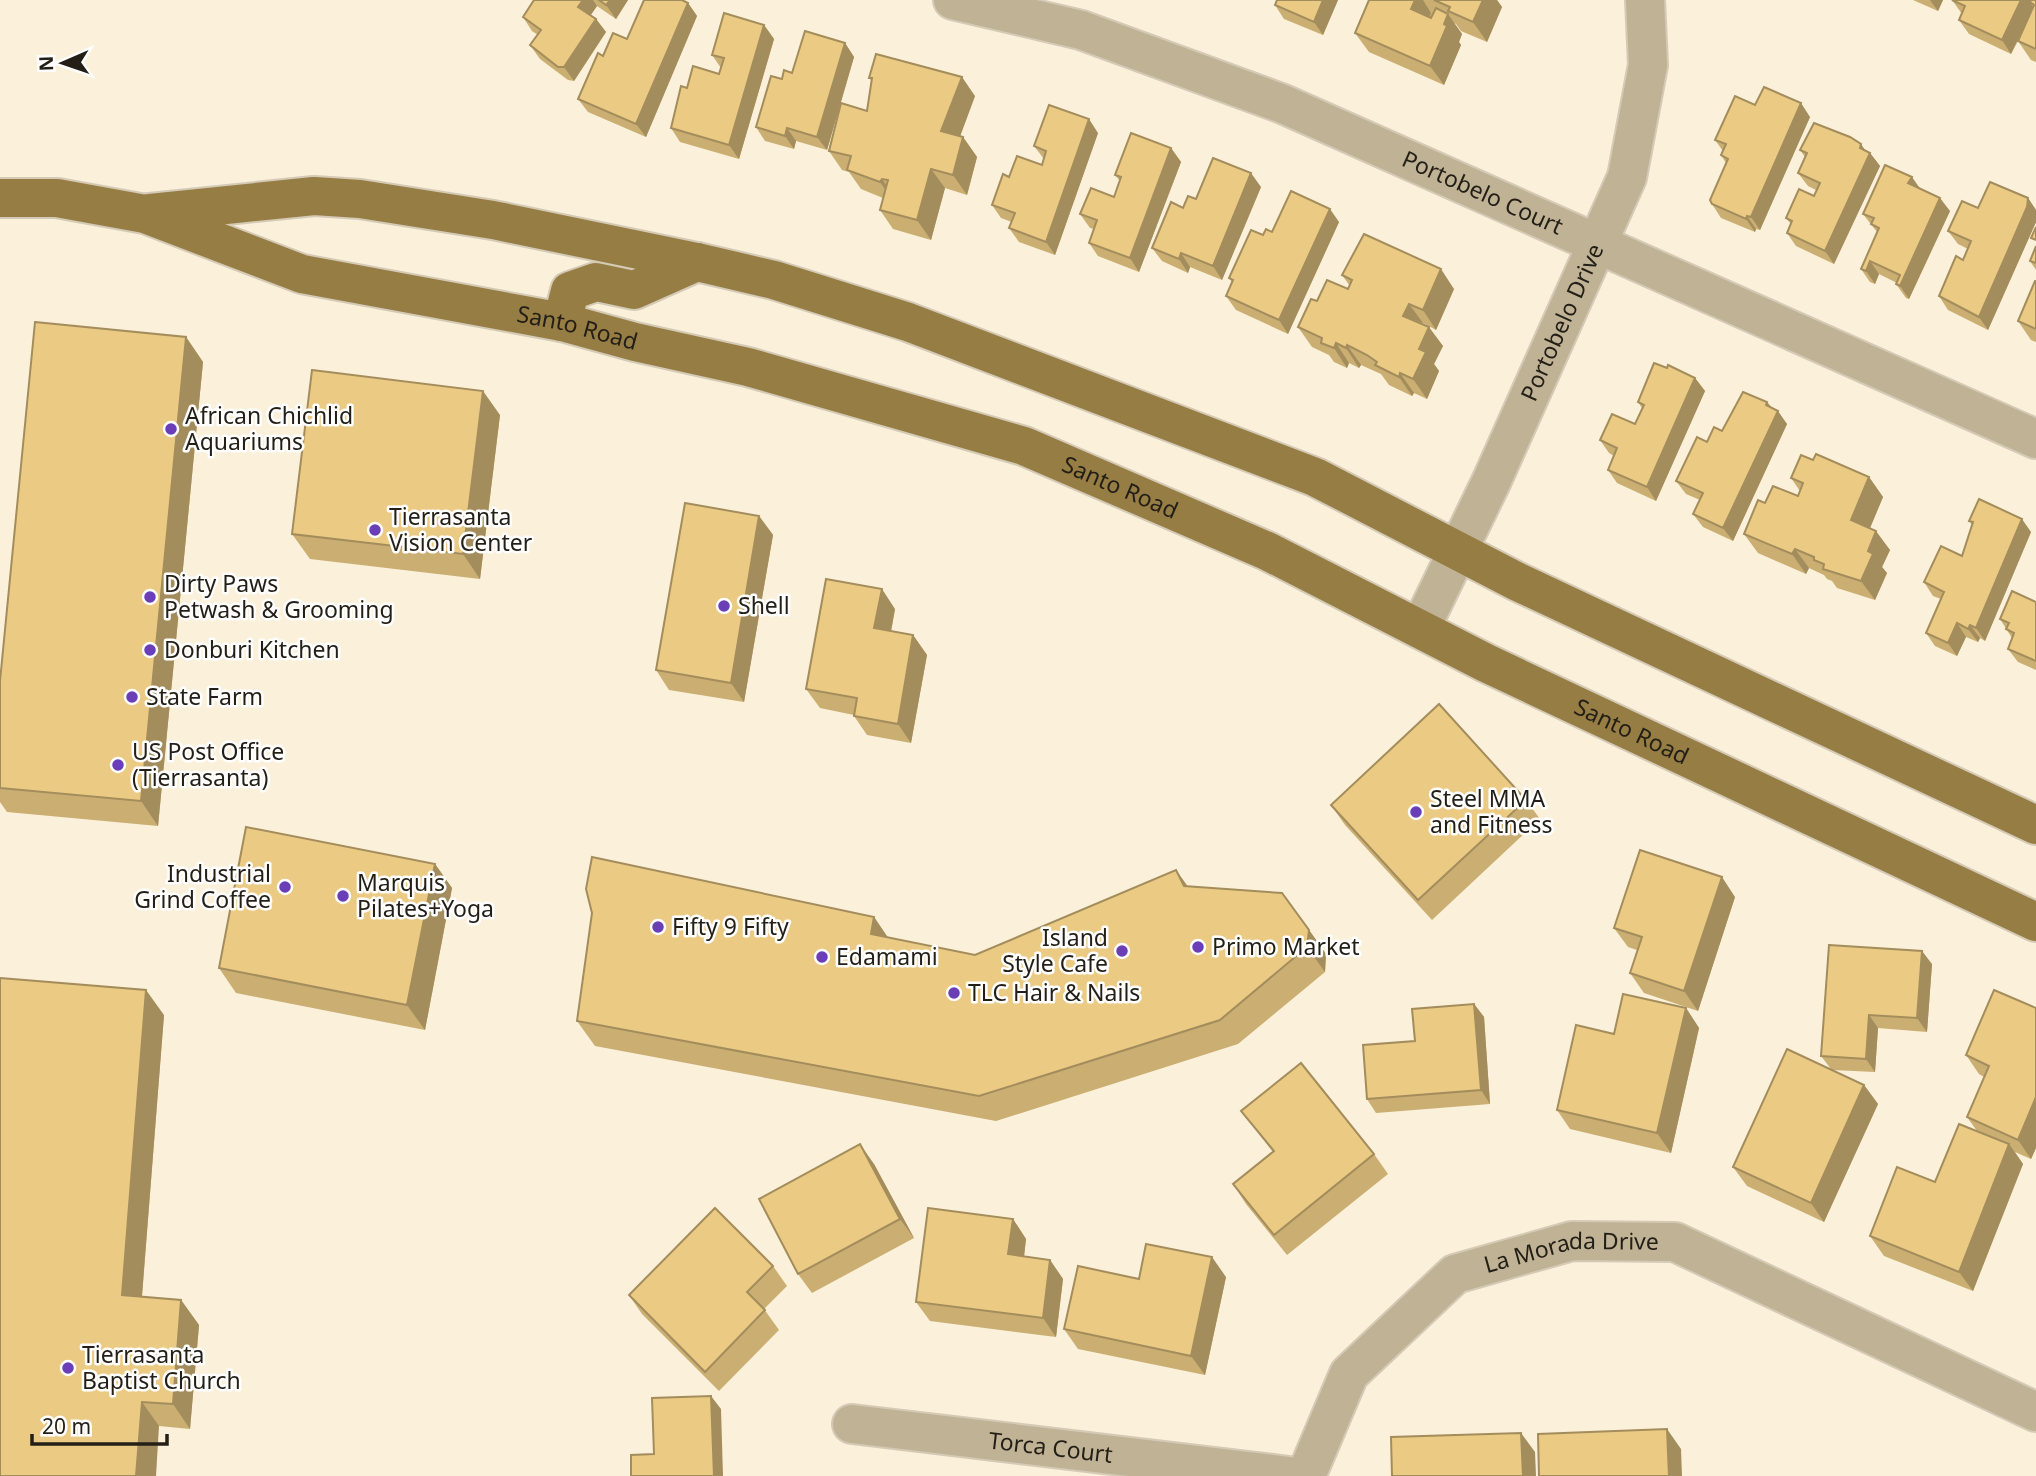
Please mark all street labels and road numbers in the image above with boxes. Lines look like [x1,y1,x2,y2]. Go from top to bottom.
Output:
street label: Portobelo Court [1397,142,1569,242]
street label: Portobelo Drive [1512,238,1610,406]
street label: Santo Road [514,297,641,357]
street label: Santo Road [1057,447,1183,526]
street label: Santo Road [1569,690,1695,771]
street label: La Morada Drive [1480,1224,1659,1280]
street label: Torca Court [987,1423,1114,1470]

